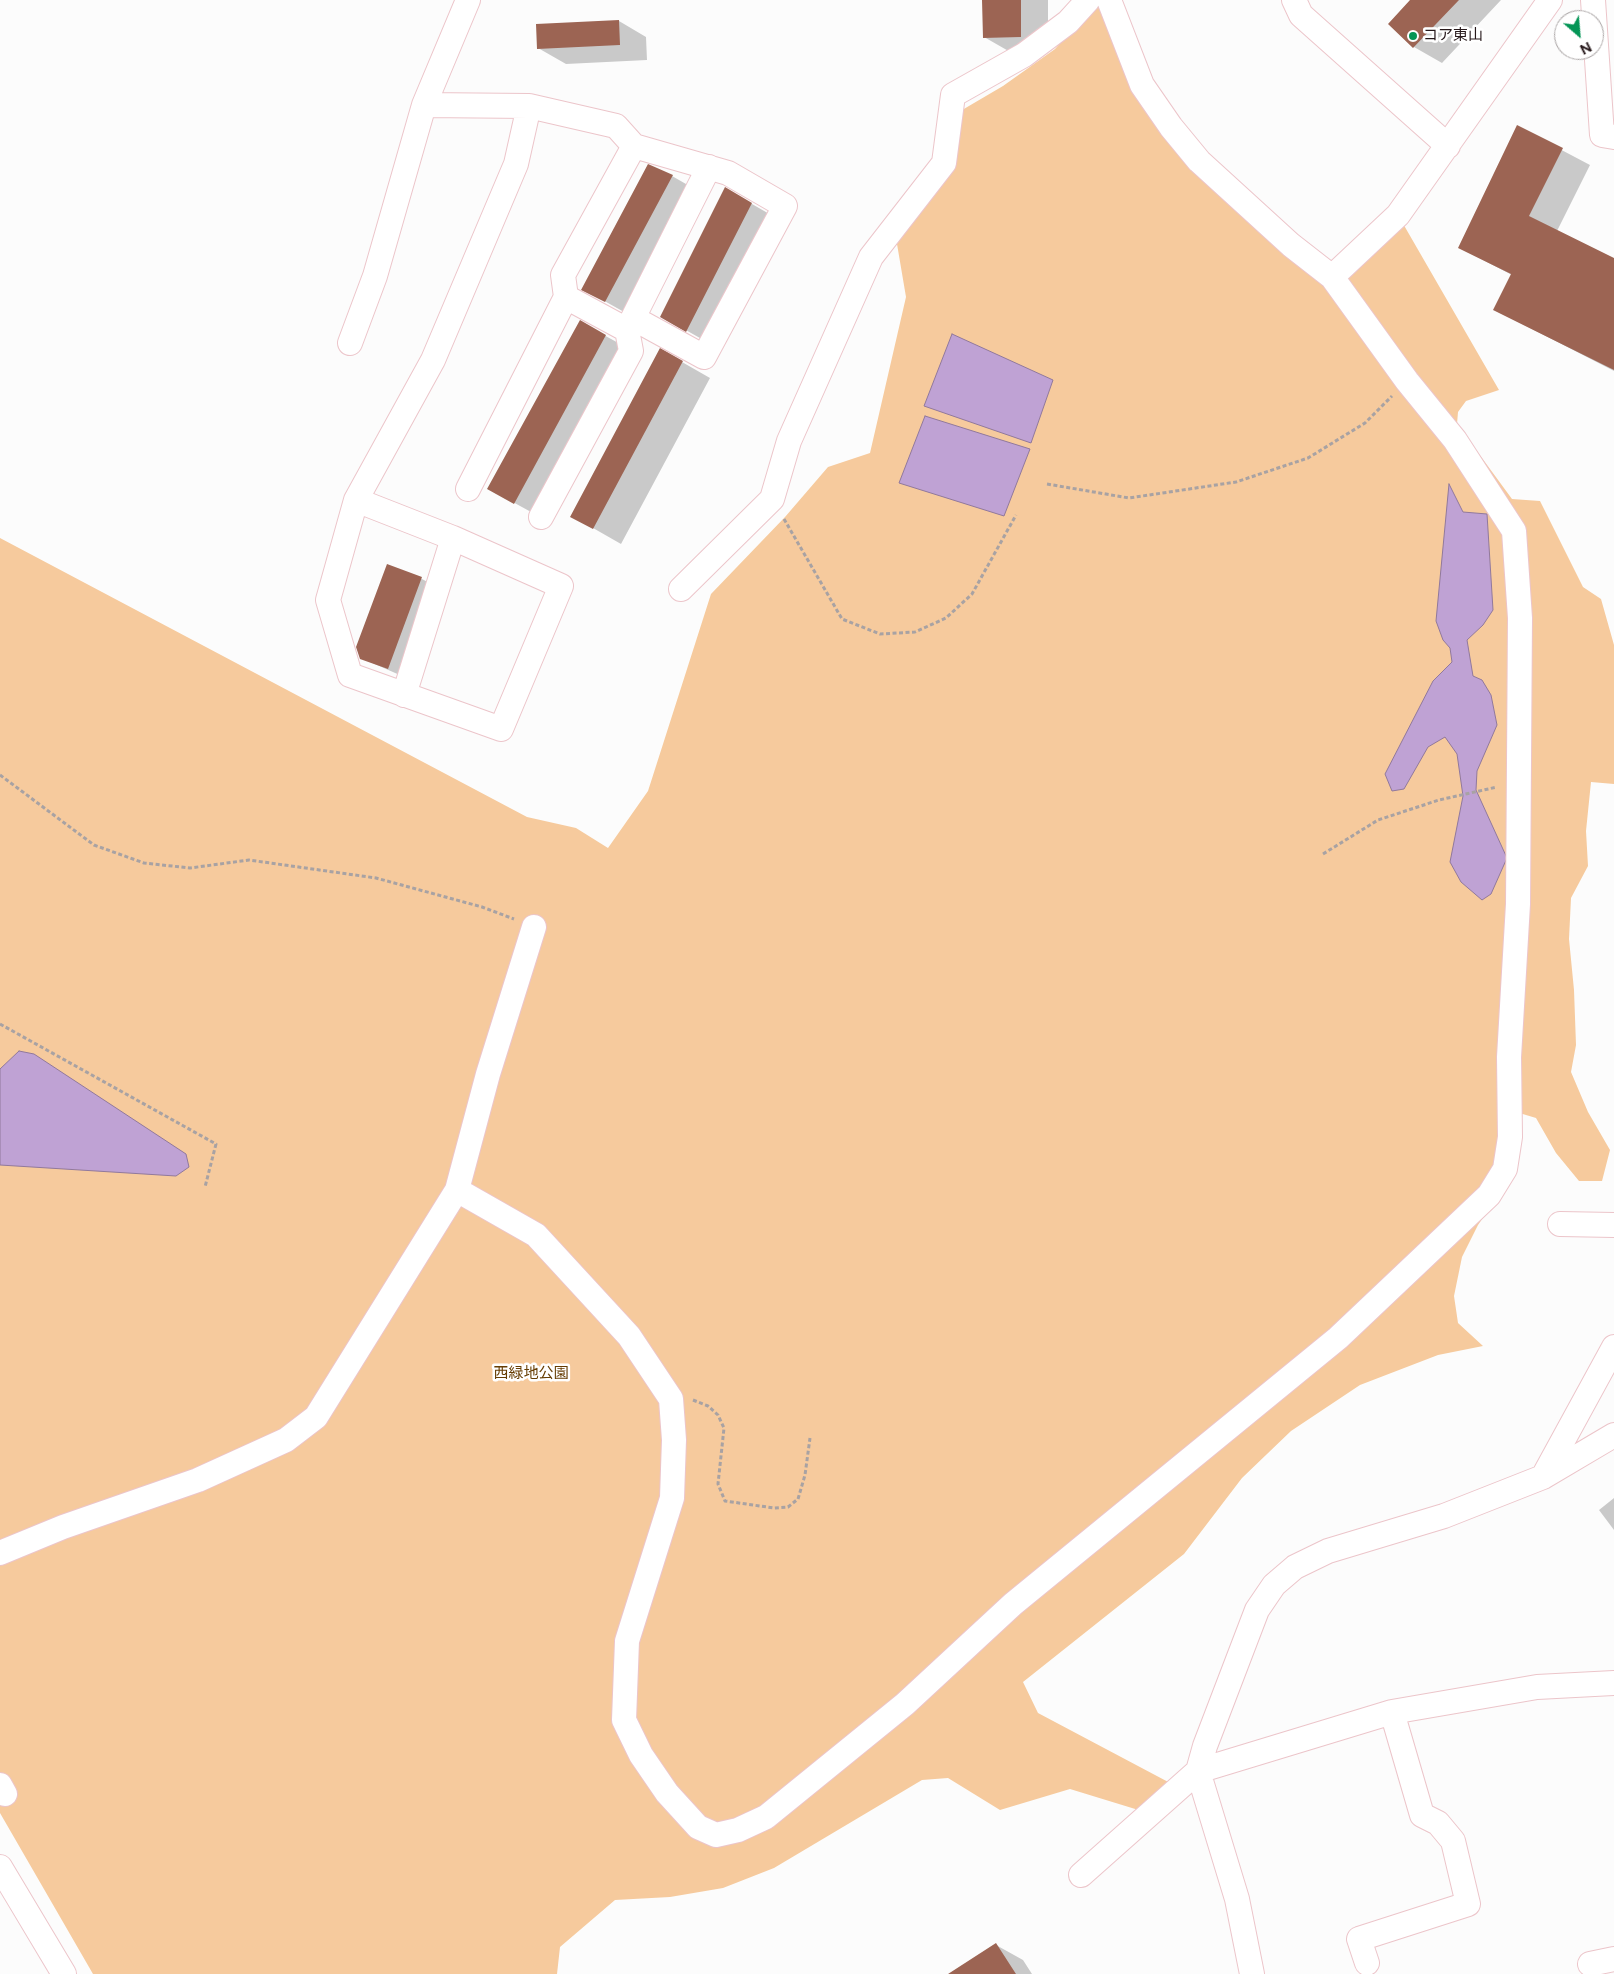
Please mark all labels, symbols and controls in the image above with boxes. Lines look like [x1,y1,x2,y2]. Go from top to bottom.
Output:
north arrow [1554,10,1604,60]
place label: コア東山 [1423,27,1483,45]
marker: コア東山 [1407,30,1419,42]
text: N [1577,38,1594,58]
park label: 西緑地公園 [494,1365,568,1383]

